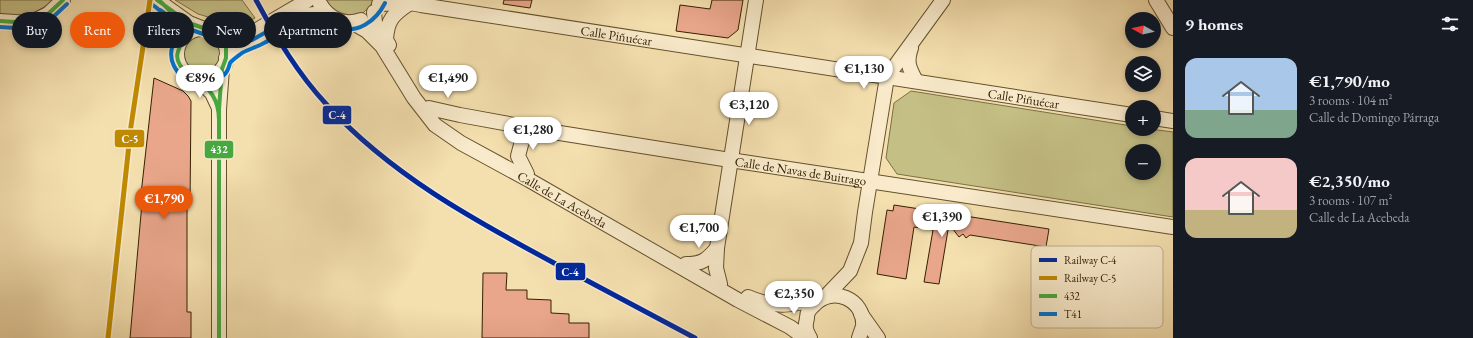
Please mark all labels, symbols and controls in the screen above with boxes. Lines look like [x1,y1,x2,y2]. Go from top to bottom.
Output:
chip: Buy [12,12,62,48]
chip: Rent [70,12,125,48]
chip: Filters [133,12,194,48]
chip: New [202,12,256,48]
chip: Apartment [264,12,352,48]
north arrow [1125,12,1161,48]
map controls [1125,12,1161,180]
text: 9 homes [1185,13,1243,35]
icon: filters [1439,13,1461,35]
street label: Calle Piñuécar [579,22,654,50]
pin: €1,130 [831,56,897,90]
button: layers [1125,56,1161,92]
text: €1,130 [844,60,884,77]
pin: €896 [176,65,224,99]
pin: €1,490 [415,65,481,99]
text: €896 [185,69,215,86]
text: €1,490 [428,69,468,86]
text: €1,790/mo [1309,70,1390,92]
icon: home [1217,74,1265,122]
street label: Calle Piñuécar [987,85,1061,113]
pin: €3,120 [716,92,782,126]
text: 3 rooms · 104 m² [1309,92,1393,109]
text: €3,120 [729,96,769,113]
button: + [1125,100,1161,136]
line badge: C-4 [322,105,352,125]
text: C-4 [328,108,346,122]
text: Calle de Domingo Párraga [1309,109,1439,126]
pin: €1,280 [500,117,566,151]
text: €1,280 [513,121,553,138]
line badge: C-5 [114,129,145,148]
text: C-5 [121,132,139,146]
line badge: 432 [204,140,234,159]
text: 432 [210,142,228,156]
button: − [1125,144,1161,180]
street label: Calle de Navas de Buitrago [734,153,868,190]
street label: Calle de La Acebeda [514,167,611,232]
text: €2,350/mo [1309,170,1390,192]
icon: home [1217,174,1265,222]
pin: €1,790 [131,186,197,220]
text: €1,790 [144,190,184,207]
text: 3 rooms · 107 m² [1309,192,1393,209]
pin: €1,390 [909,204,975,238]
text: €1,390 [922,208,962,225]
text: Calle de La Acebeda [1309,209,1409,226]
pin: €1,700 [666,215,732,249]
text: €1,700 [679,219,719,236]
legend [1031,246,1163,328]
text: Railway C-4 [1064,253,1117,267]
line badge: C-4 [555,262,586,281]
text: C-4 [561,265,579,279]
text: Railway C-5 [1064,271,1116,285]
pin: €2,350 [761,281,827,315]
text: €2,350 [774,285,814,302]
text: 432 [1064,289,1081,303]
text: T41 [1064,307,1082,321]

